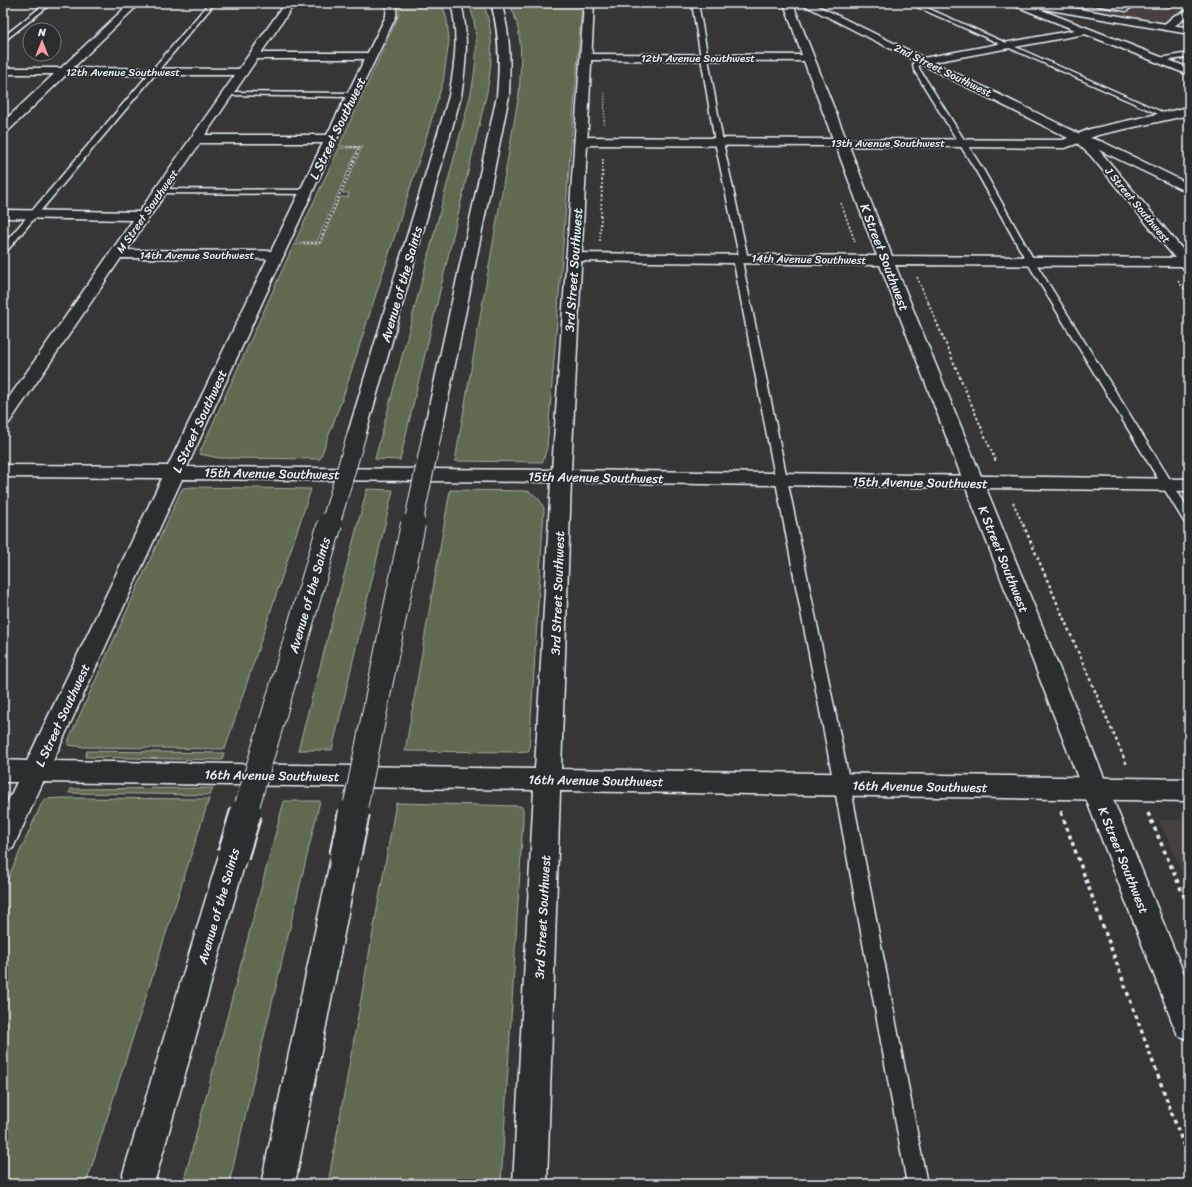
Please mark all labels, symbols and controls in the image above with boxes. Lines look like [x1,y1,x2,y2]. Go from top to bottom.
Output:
north arrow [22,22,62,62]
text: N [37,23,46,42]
street label: 2nd Street Southwest [891,39,995,102]
street label: 12th Avenue Southwest [641,49,755,68]
street label: 12th Avenue Southwest [66,63,180,82]
street label: L Street Southwest [303,73,372,184]
street label: 13th Avenue Southwest [831,134,945,153]
street label: J Street Southwest [1099,162,1175,248]
street label: M Street Southwest [111,165,184,257]
street label: K Street Southwest [853,200,916,315]
street label: 3rd Street Southwest [558,207,589,333]
street label: Avenue of the Saints [374,223,429,346]
street label: 14th Avenue Southwest [140,246,255,265]
street label: 14th Avenue Southwest [751,249,867,270]
street label: L Street Southwest [165,365,234,477]
street label: 15th Avenue Southwest [204,461,340,486]
street label: 15th Avenue Southwest [528,465,664,490]
street label: 15th Avenue Southwest [852,470,988,495]
street label: K Street Southwest [972,502,1036,617]
street label: 3rd Street Southwest [544,530,571,655]
street label: Avenue of the Saints [282,534,337,657]
street label: L Street Southwest [28,659,97,771]
street label: 16th Avenue Southwest [204,763,340,788]
street label: 16th Avenue Southwest [528,768,664,793]
street label: 16th Avenue Southwest [852,774,988,799]
street label: K Street Southwest [1092,803,1156,918]
street label: Avenue of the Saints [191,845,246,968]
street label: 3rd Street Southwest [528,854,557,980]

